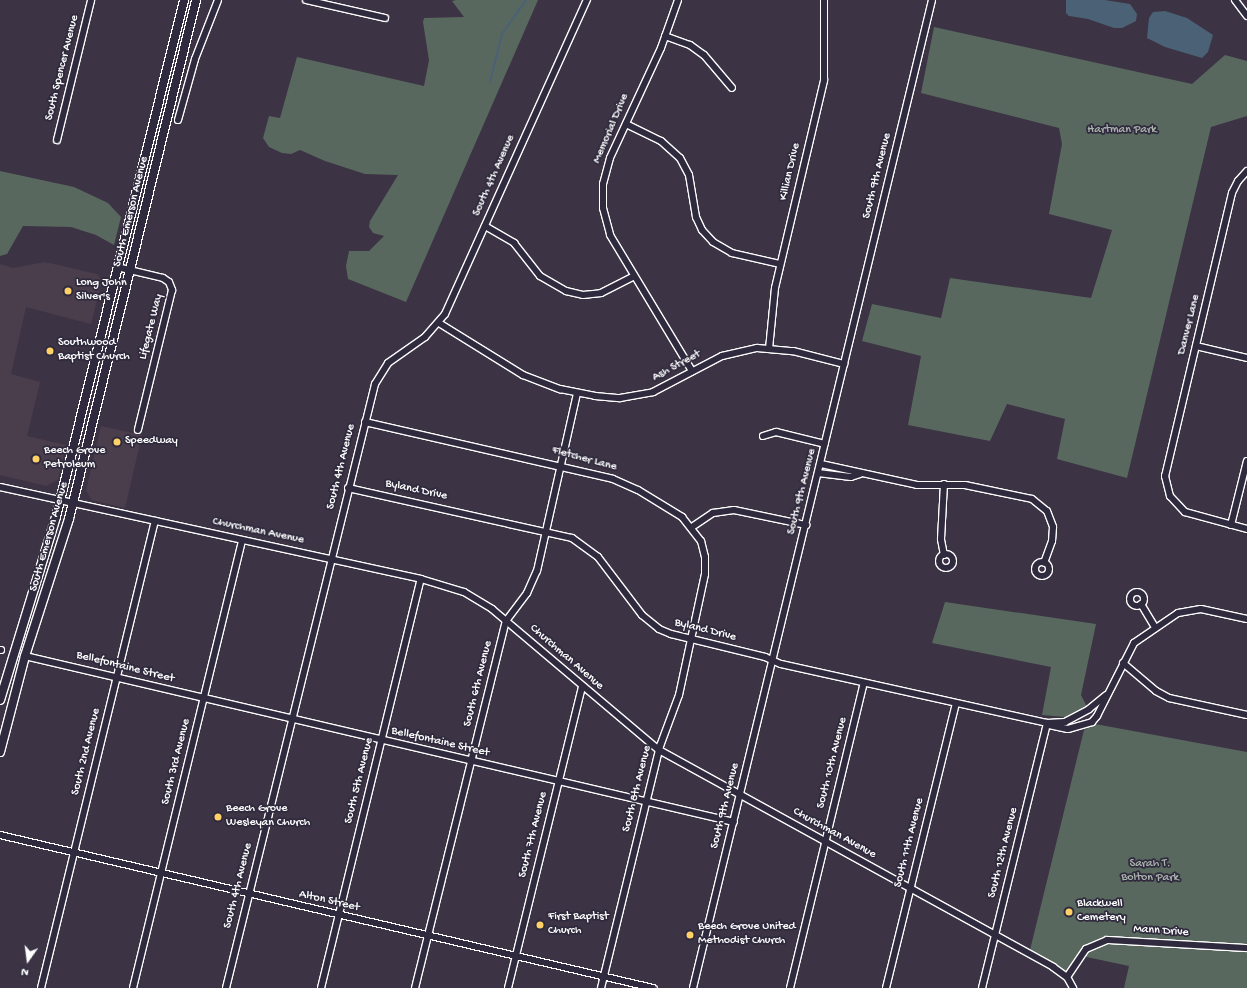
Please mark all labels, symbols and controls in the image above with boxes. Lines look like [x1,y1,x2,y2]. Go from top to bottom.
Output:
street label: South Spencer Avenue [43,14,83,122]
street label: Memorial Drive [591,92,633,166]
park label: Hartman Park [1087,124,1157,138]
street label: South 9th Avenue [860,132,896,220]
street label: South 4th Avenue [471,133,519,219]
street label: Killian Drive [777,142,805,202]
street label: South Emerson Avenue [111,155,153,269]
place label: Long John Silver's [76,277,127,305]
marker: Long John Silver's [63,286,73,296]
street label: Lifegate Way [137,293,167,361]
street label: Danver Lane [1176,293,1204,357]
place label: Southwood Baptist Church [58,337,130,365]
marker: Southwood Baptist Church [45,346,55,356]
street label: Ash Street [650,348,704,386]
street label: South 4th Avenue [324,423,360,511]
place label: Speedway [125,435,178,449]
marker: Speedway [112,437,122,447]
street label: Fletcher Lane [550,444,618,476]
place label: Beech Grove Petroleum [44,445,105,473]
street label: South 9th Avenue [785,448,821,536]
marker: Beech Grove Petroleum [31,454,41,464]
street label: Byland Drive [384,477,448,505]
street label: South Emerson Avenue [27,481,73,593]
street label: Churchman Avenue [211,515,305,549]
street label: Byland Drive [673,616,737,646]
street label: Churchman Avenue [526,622,606,694]
street label: South 6th Avenue [461,640,497,728]
street label: Bellefontaine Street [75,649,175,687]
street label: South 2nd Avenue [69,707,105,797]
street label: South 10th Avenue [815,716,851,810]
street label: South 3rd Avenue [159,718,195,806]
street label: Bellefontaine Street [390,725,490,761]
street label: South 5th Avenue [342,736,378,826]
street label: South 8th Avenue [620,744,656,834]
street label: South 9th Avenue [708,762,744,850]
street label: South 7th Avenue [516,791,552,879]
street label: South 11th Avenue [892,797,928,889]
place label: Beech Grove Wesleyan Church [226,803,310,831]
street label: Churchman Avenue [790,805,878,863]
street label: South 12th Avenue [986,806,1022,900]
marker: Beech Grove Wesleyan Church [213,812,223,822]
street label: South 4th Avenue [221,842,257,930]
park label: Sarah T. Bolton Park [1121,858,1179,886]
street label: Alton Street [297,888,361,916]
place label: Blackwell Cemetery [1077,898,1126,926]
marker: Blackwell Cemetery [1064,907,1074,917]
place label: First Baptist Church [548,911,609,939]
marker: First Baptist Church [535,920,545,930]
place label: Beech Grove United Methodist Church [698,921,796,949]
street label: Mann Drive [1133,923,1189,941]
marker: Beech Grove United Methodist Church [685,930,695,940]
north arrow [8,940,48,980]
text: N [20,965,30,978]

